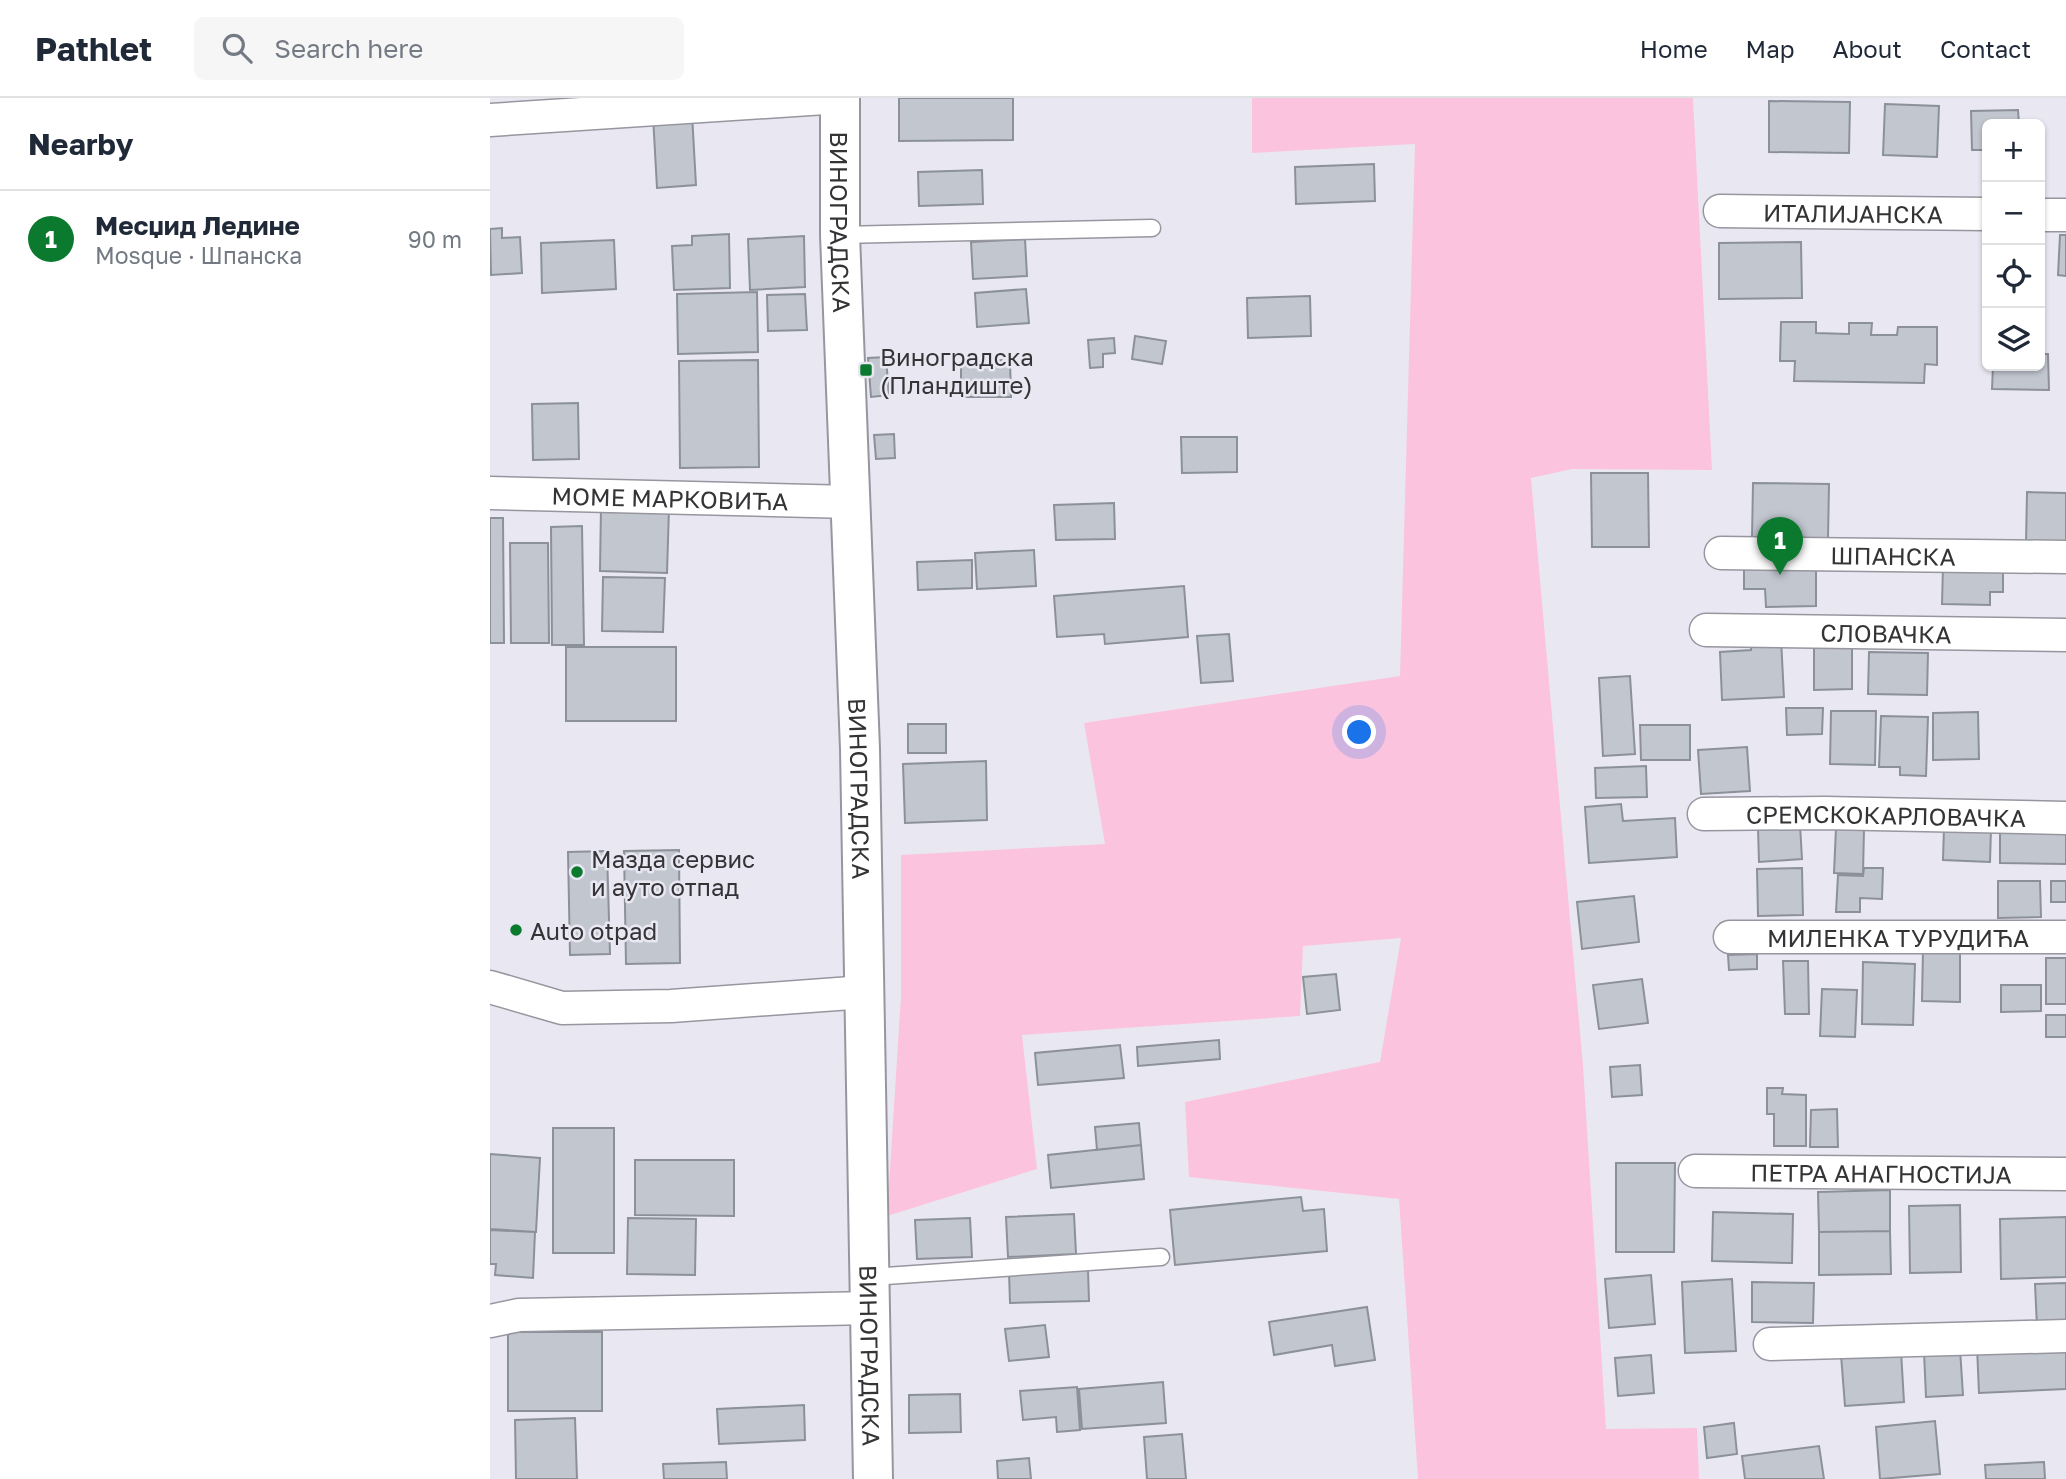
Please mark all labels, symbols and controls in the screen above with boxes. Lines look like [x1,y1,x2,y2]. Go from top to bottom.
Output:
search box [194,17,684,80]
text: Pathlet [35,29,152,68]
icon: search [218,29,256,67]
text: Search here [274,33,423,64]
text: Home [1640,34,1708,63]
text: Map [1746,34,1795,63]
text: About [1833,34,1902,63]
text: Contact [1940,34,2031,63]
map controls [1982,119,2045,371]
button: + [1982,119,2045,182]
text: Nearby [28,126,133,162]
street label: ВИНОГРАДСКА [825,131,858,313]
button: − [1982,182,2045,245]
street label: ИТАЛИЈАНСКА [1763,197,1943,228]
text: Месџид Ледине [95,210,300,241]
text: 1 [45,225,57,253]
text: 90 m [408,225,462,253]
text: Mosque · Шпанска [95,241,302,269]
button: locate [1982,245,2045,308]
button: layers [1982,308,2045,371]
place label: Виноградска (Пландиште) [880,342,1034,399]
marker: Виноградска (Пландиште) [858,362,874,378]
street label: МОМЕ МАРКОВИЋА [551,480,789,515]
pin: 1 [1757,517,1803,575]
street label: ШПАНСКА [1830,540,1956,570]
street label: СЛОВАЧКА [1820,617,1952,648]
street label: ВИНОГРАДСКА [844,697,877,880]
your location [1342,715,1376,749]
street label: СРЕМСКОКАРЛОВАЧКА [1746,798,2026,832]
place label: Мазда сервис и ауто отпад [591,844,755,901]
marker: Мазда сервис и ауто отпад [569,864,585,880]
place label: Auto otpad [530,916,657,945]
marker: Auto otpad [508,922,524,938]
street label: МИЛЕНКА ТУРУДИЋА [1767,923,2029,952]
street label: ПЕТРА АНАГНОСТИЈА [1750,1157,2012,1188]
street label: ВИНОГРАДСКА [855,1265,887,1446]

